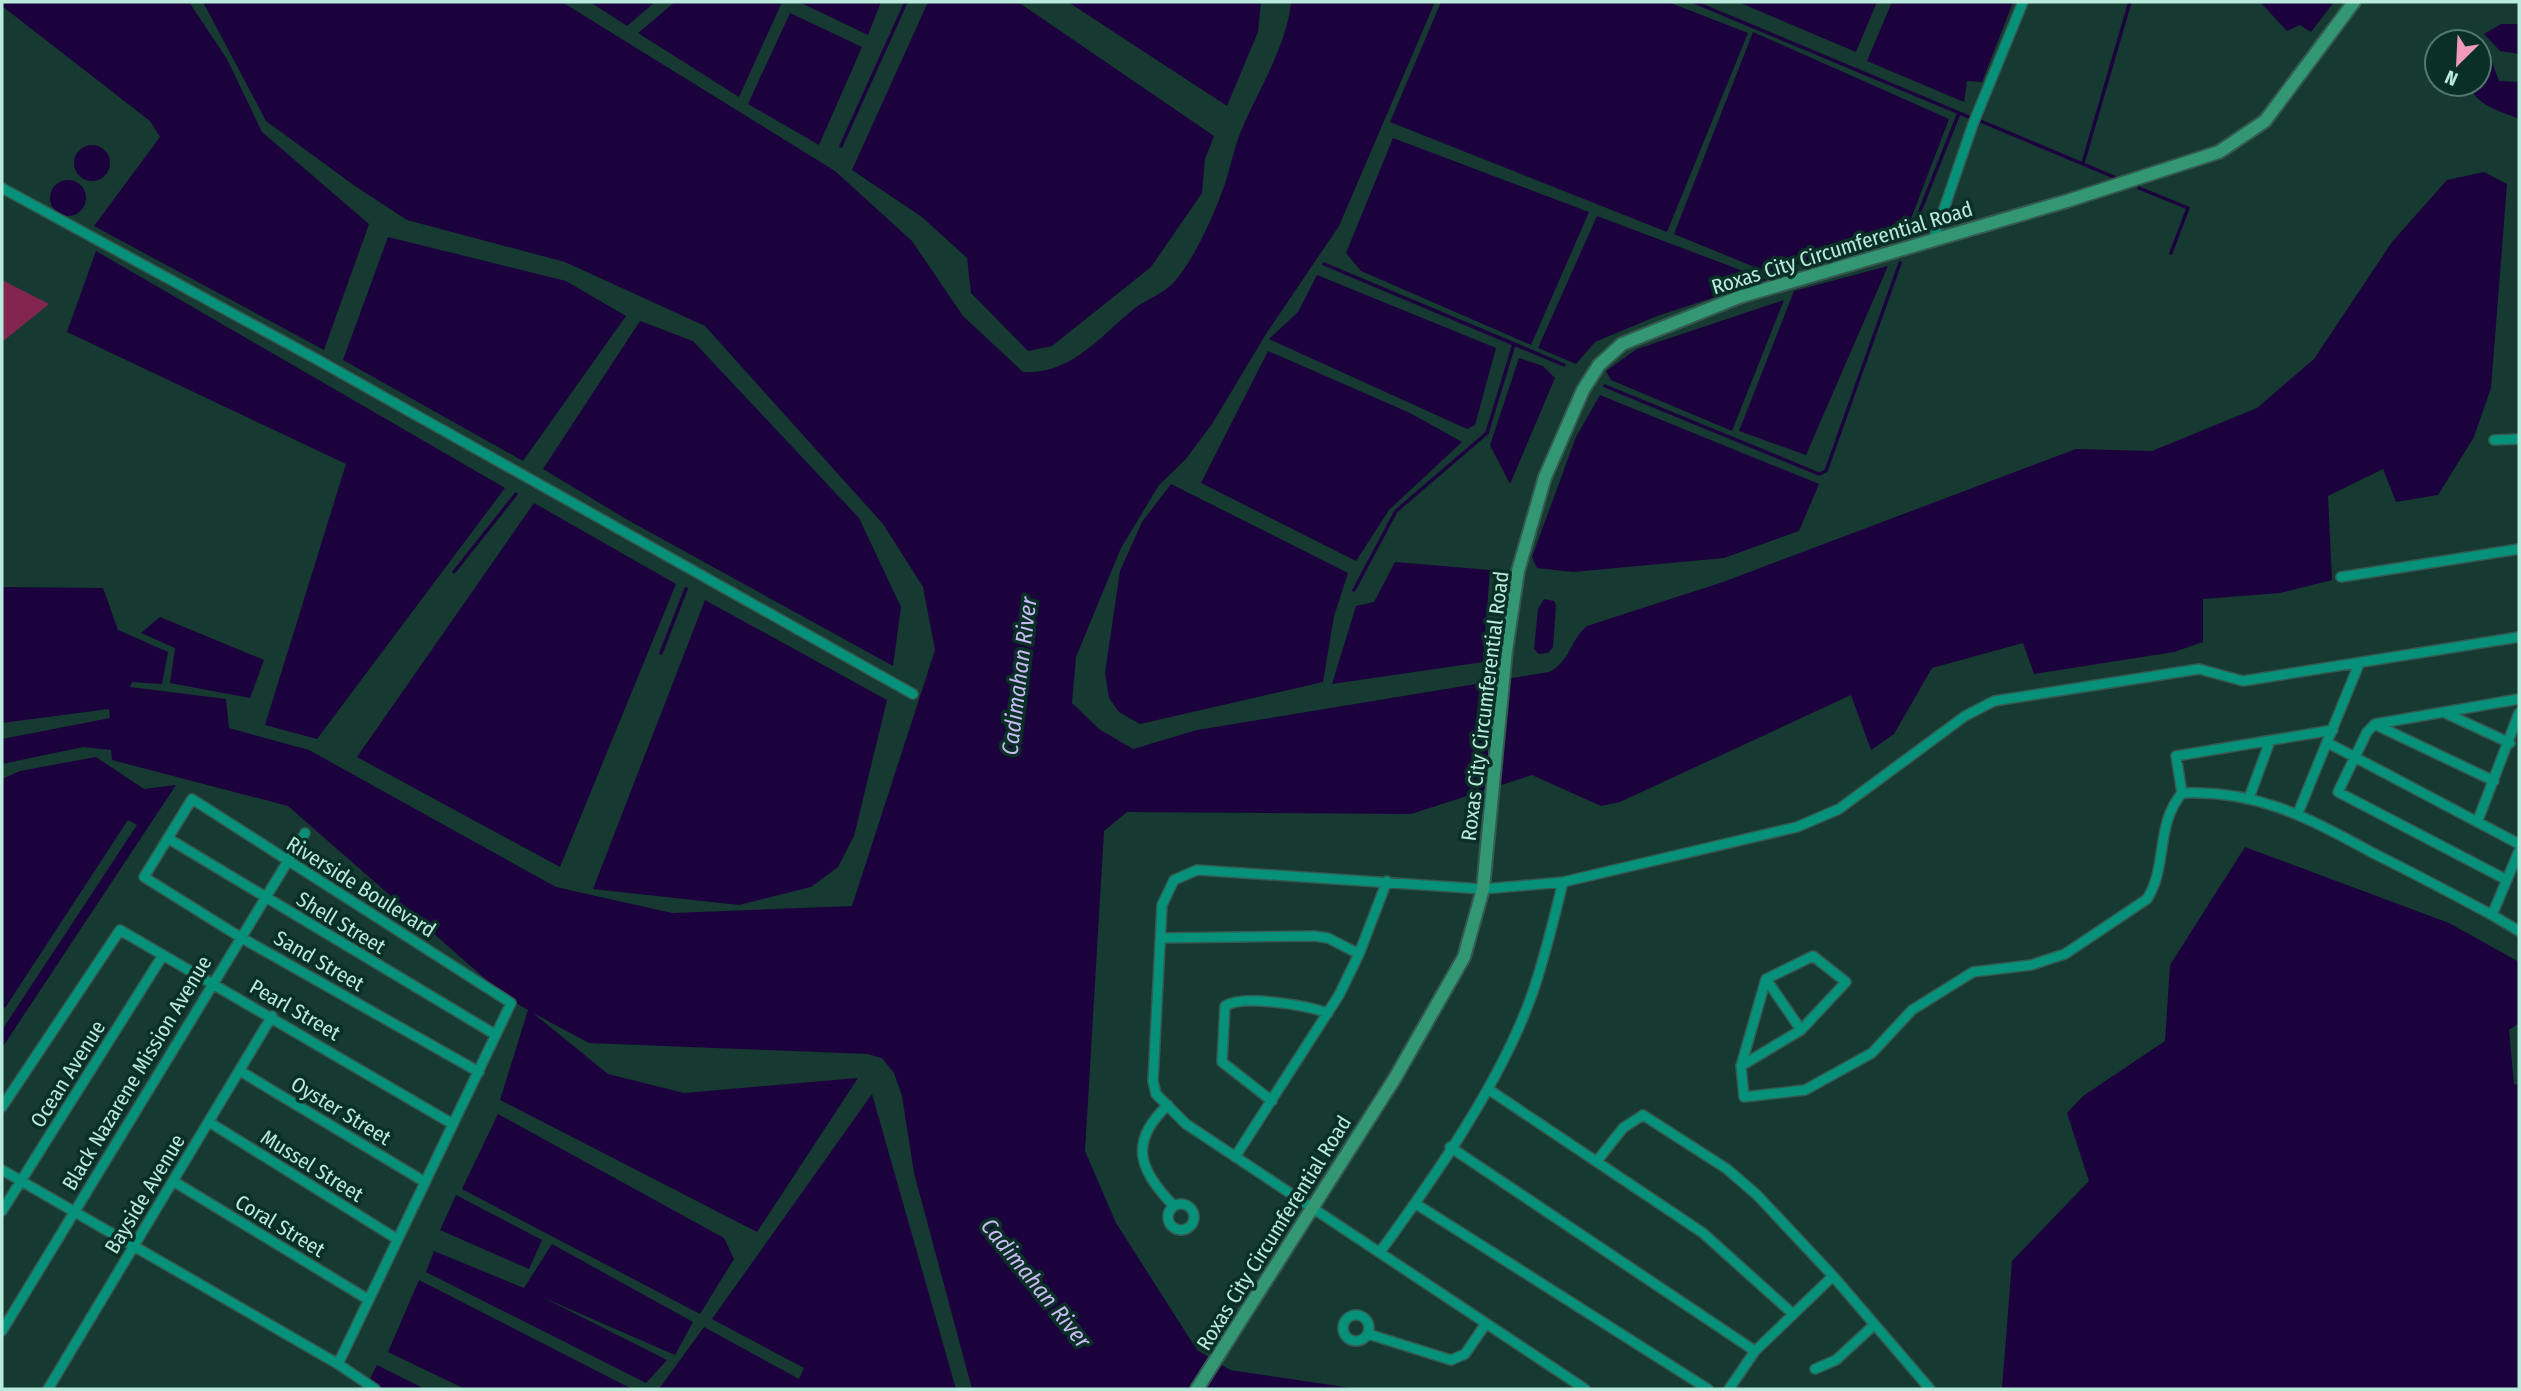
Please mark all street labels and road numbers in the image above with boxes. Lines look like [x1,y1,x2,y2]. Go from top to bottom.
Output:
street label: Roxas City Circumferential Road [1708,196,1976,300]
street label: Roxas City Circumferential Road [1456,570,1514,842]
street label: Riverside Boulevard [282,831,440,943]
street label: Shell Street [292,886,390,960]
street label: Sand Street [269,925,369,997]
street label: Black Nazarene Mission Avenue [57,951,217,1195]
street label: Pearl Street [245,974,345,1046]
street label: Ocean Avenue [25,1016,111,1132]
street label: Oyster Street [286,1071,396,1151]
street label: Roxas City Circumferential Road [1191,1111,1357,1355]
street label: Mussel Street [256,1124,368,1208]
street label: Bayside Avenue [99,1130,191,1258]
street label: Coral Street [230,1189,330,1263]

